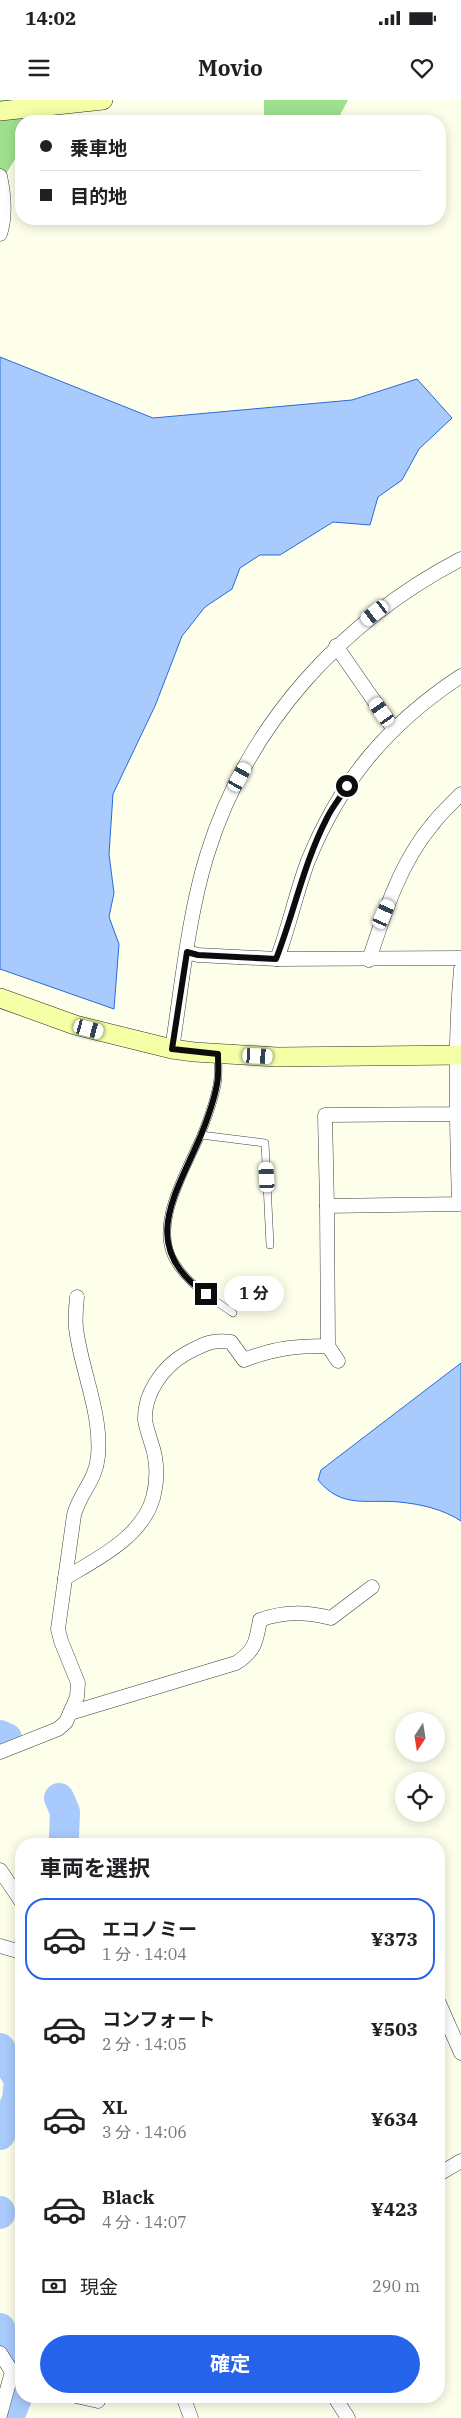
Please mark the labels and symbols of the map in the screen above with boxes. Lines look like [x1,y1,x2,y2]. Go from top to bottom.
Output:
car [358,598,391,628]
car [367,695,396,729]
car [226,760,253,794]
route start [336,775,358,797]
car [371,897,396,931]
car [72,1018,105,1040]
car [242,1048,273,1064]
car [258,1162,275,1192]
callout: 1 分 [224,1276,284,1312]
route end [195,1283,217,1305]
north arrow [395,1712,445,1762]

